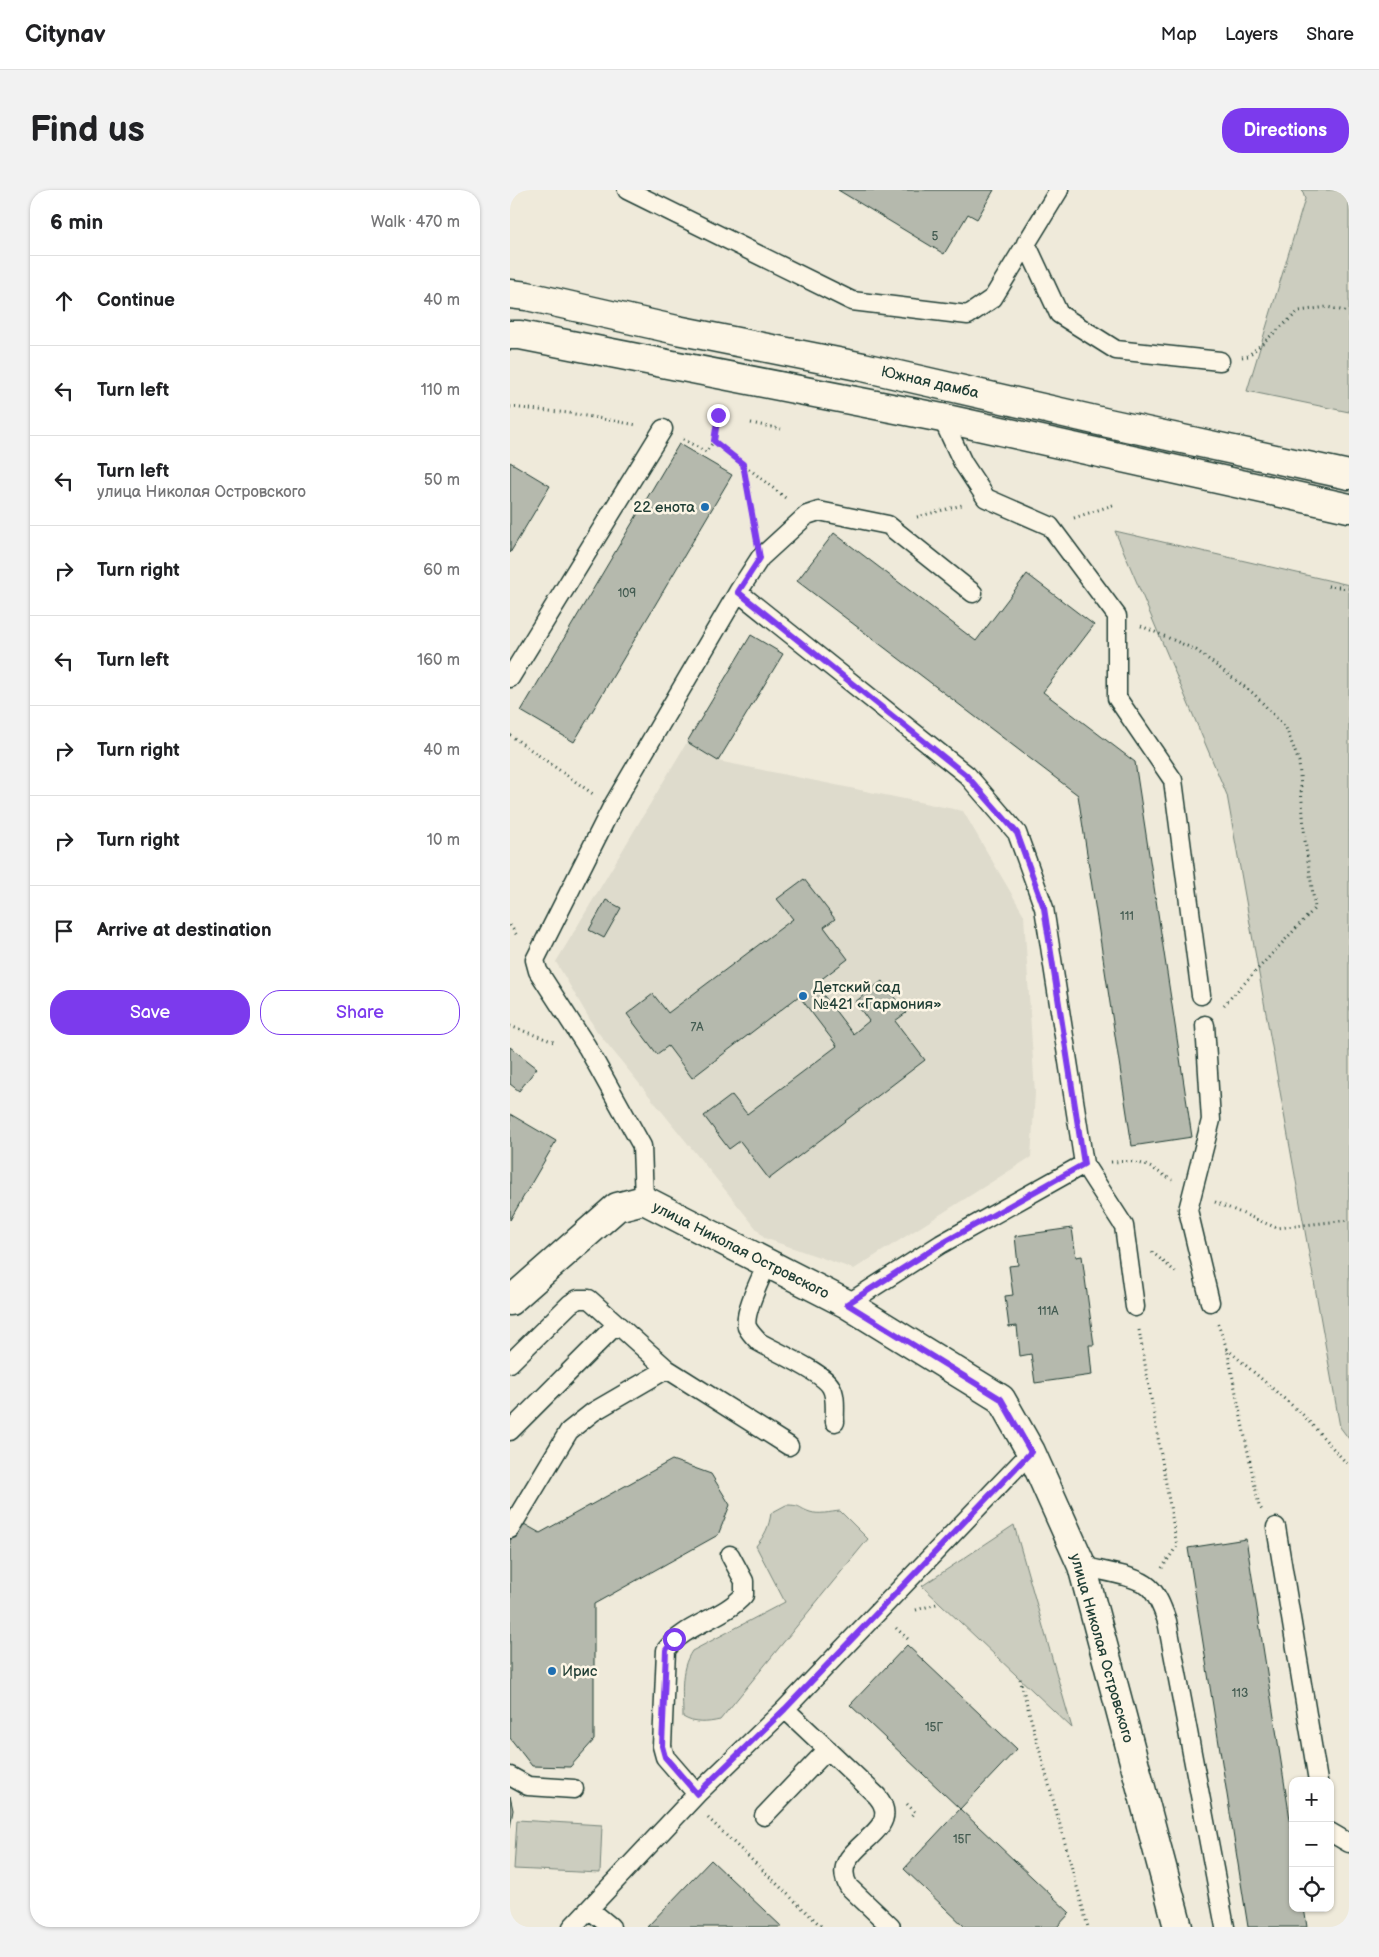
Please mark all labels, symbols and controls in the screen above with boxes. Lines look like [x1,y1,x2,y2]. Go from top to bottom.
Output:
text: Citynav [25,20,106,49]
text: Map [1161,24,1197,45]
text: Layers [1225,24,1278,45]
text: Share [1306,24,1354,45]
button: Directions [1222,108,1349,153]
text: Find us [30,109,145,152]
text: 6 min [50,210,103,235]
text: Walk · 470 m [371,213,460,232]
house number: 5 [932,229,939,244]
icon: ahead [50,287,78,315]
text: Continue [97,289,175,312]
text: 40 m [423,291,460,310]
street label: Южная дамба [879,362,981,403]
icon: left [50,377,78,405]
text: Turn left [97,379,169,402]
text: 110 m [421,381,460,400]
route end [707,404,730,427]
text: Turn left [97,460,169,483]
icon: left [50,467,78,495]
text: 50 m [424,471,460,490]
text: улица Николая Островского [97,483,306,502]
place label: 22 енота [633,498,695,517]
marker: 22 енота [699,501,711,513]
icon: right [50,557,78,585]
text: Turn right [97,559,180,582]
text: 60 m [423,561,460,580]
house number: 109 [618,586,636,601]
icon: left [50,647,78,675]
text: Turn left [97,649,169,672]
text: 160 m [417,651,460,670]
icon: right [50,737,78,765]
text: Turn right [97,739,180,762]
text: 40 m [423,741,460,760]
icon: right [50,827,78,855]
text: Turn right [97,829,180,852]
text: 10 m [427,831,460,850]
house number: 111 [1120,909,1134,924]
icon: arrive [50,917,78,945]
text: Arrive at destination [97,919,272,942]
place label: Детский сад №421 «Гармония» [813,978,942,1014]
button: Save [50,990,250,1035]
button: Share [260,990,460,1035]
marker: Детский сад №421 «Гармония» [797,990,809,1002]
house number: 7А [690,1020,704,1035]
street label: улица Николая Островского [649,1198,832,1303]
house number: 111А [1037,1304,1059,1319]
street label: улица Николая Островского [1065,1551,1138,1745]
route start [663,1628,686,1651]
place label: Ирис [562,1662,598,1681]
marker: Ирис [546,1665,558,1677]
house number: 113 [1232,1686,1248,1701]
house number: 15Г [925,1720,943,1735]
map controls [1289,1777,1334,1912]
button: + [1289,1777,1334,1822]
button: − [1289,1822,1334,1867]
house number: 15Г [953,1832,971,1847]
button: locate [1289,1867,1334,1912]

